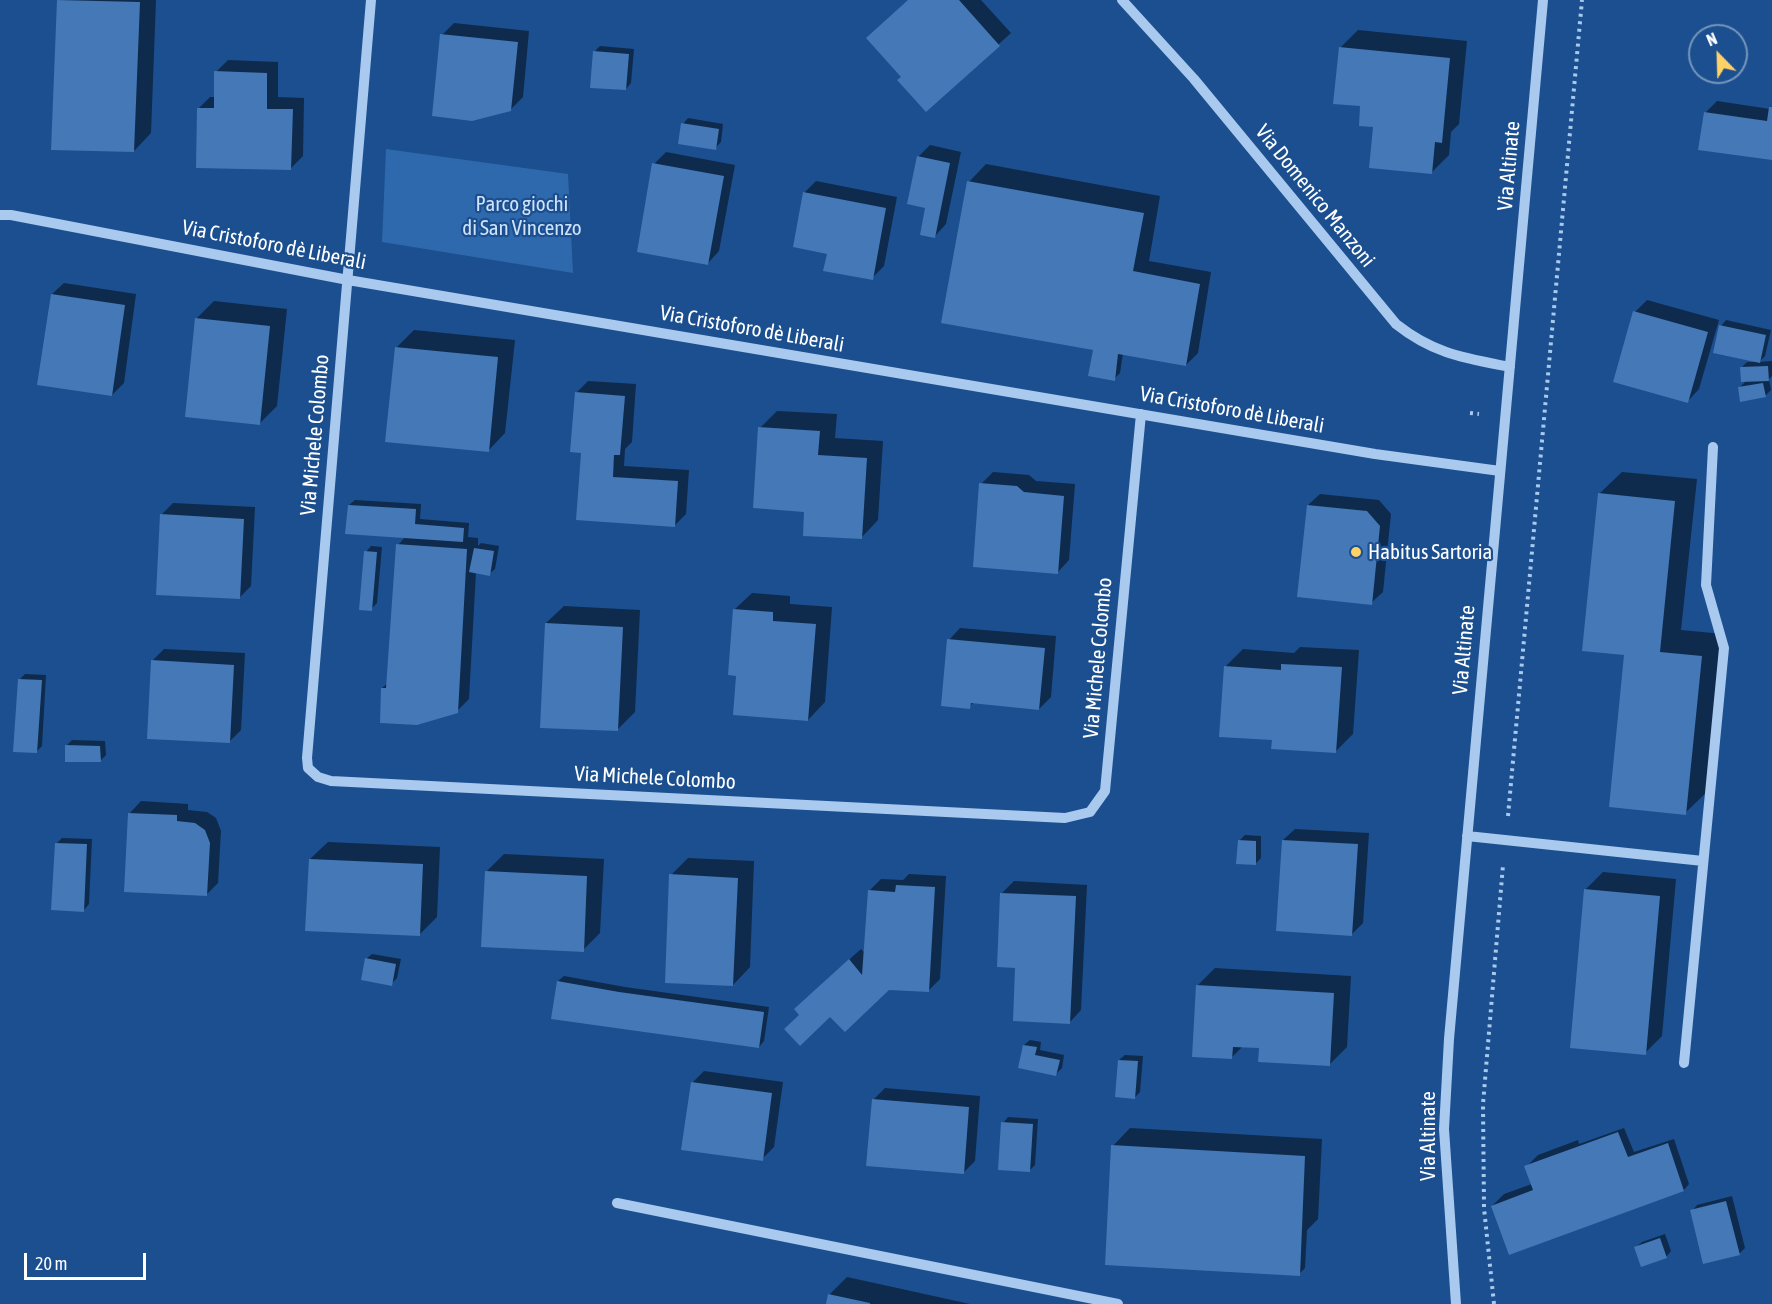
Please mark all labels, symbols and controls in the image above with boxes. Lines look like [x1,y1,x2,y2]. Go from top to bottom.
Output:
north arrow [1688,24,1748,84]
text: N [1704,29,1720,49]
street label: Via Domenico Manzoni [1250,120,1380,272]
street label: Via Altinate [1493,120,1525,212]
park label: Parco giochi di San Vincenzo [462,191,582,241]
street label: Via Cristoforo dè Liberali [180,215,368,275]
street label: Via Cristoforo dè Liberali [658,300,846,358]
street label: Via Michele Colombo [295,354,335,516]
street label: Via Cristoforo dè Liberali [1138,381,1326,439]
place label: Habitus Sartoria [1368,539,1492,565]
marker: Habitus Sartoria [1349,545,1363,559]
street label: Via Michele Colombo [1078,577,1118,739]
street label: Via Altinate [1448,604,1480,696]
street label: Via Michele Colombo [574,761,736,795]
street label: Via Altinate [1415,1091,1441,1181]
scale bar [27,1241,148,1279]
text: 20 m [35,1253,67,1274]

